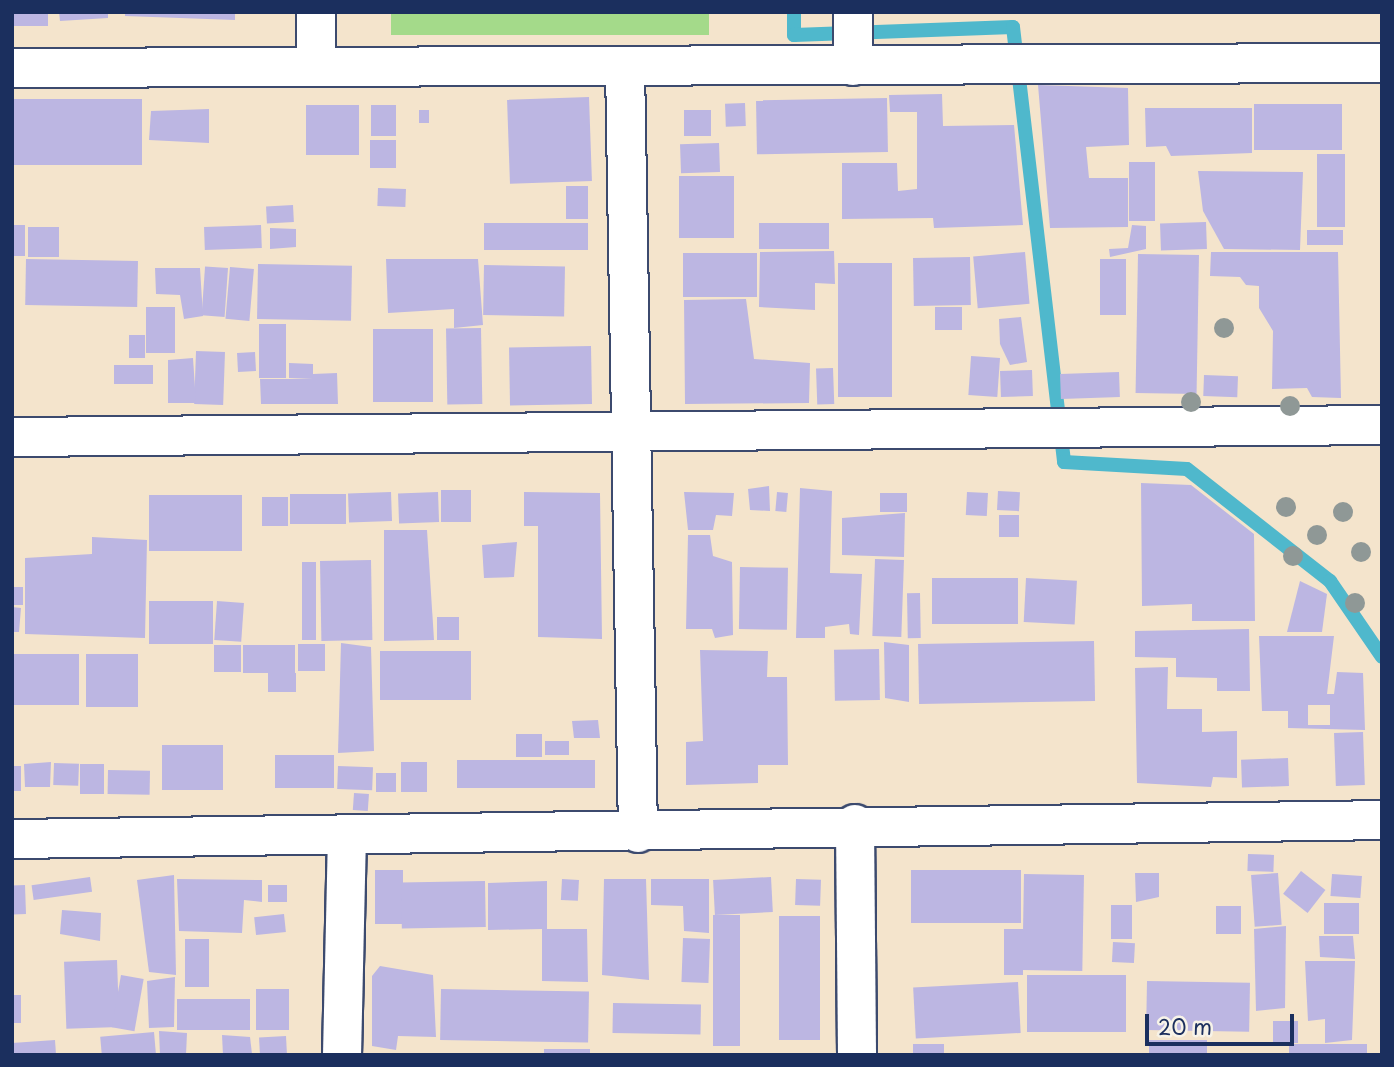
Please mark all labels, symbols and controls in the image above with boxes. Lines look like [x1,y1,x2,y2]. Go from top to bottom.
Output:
scale bar [1149,1000,1298,1044]
text: 20 m [1158,1010,1212,1042]

